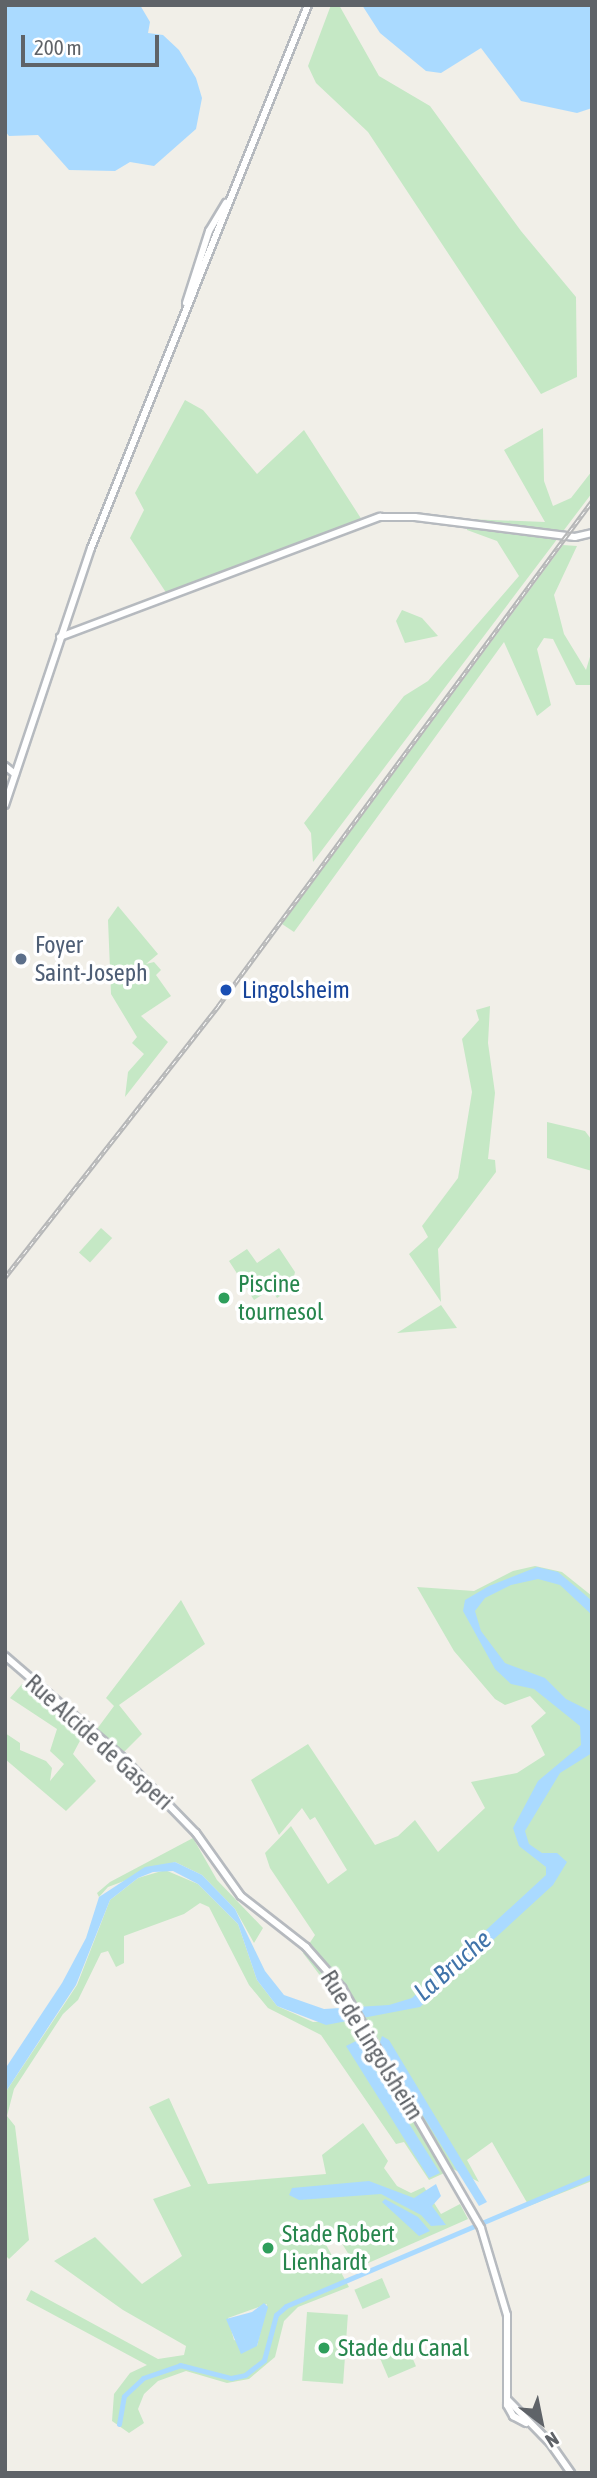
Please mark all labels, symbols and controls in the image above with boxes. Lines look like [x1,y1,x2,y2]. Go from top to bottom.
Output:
scale bar [24,21,163,65]
text: 200 m [34,35,82,59]
place label: Foyer Saint-Joseph [35,931,148,987]
marker: Foyer Saint-Joseph [13,951,29,967]
place label: Lingolsheim [242,976,350,1004]
marker: Lingolsheim [216,980,236,1000]
place label: Piscine tournesol [238,1270,323,1326]
marker: Piscine tournesol [216,1290,232,1306]
street label: Rue Alcide de Gasperi [19,1668,179,1816]
water label: La Bruche [408,1924,498,2008]
street label: Rue de Lingolsheim [314,1965,430,2125]
place label: Stade Robert Lienhardt [282,2220,395,2276]
marker: Stade Robert Lienhardt [260,2240,276,2256]
place label: Stade du Canal [338,2334,469,2362]
marker: Stade du Canal [316,2340,332,2356]
north arrow [506,2387,576,2457]
text: N [542,2428,563,2452]

